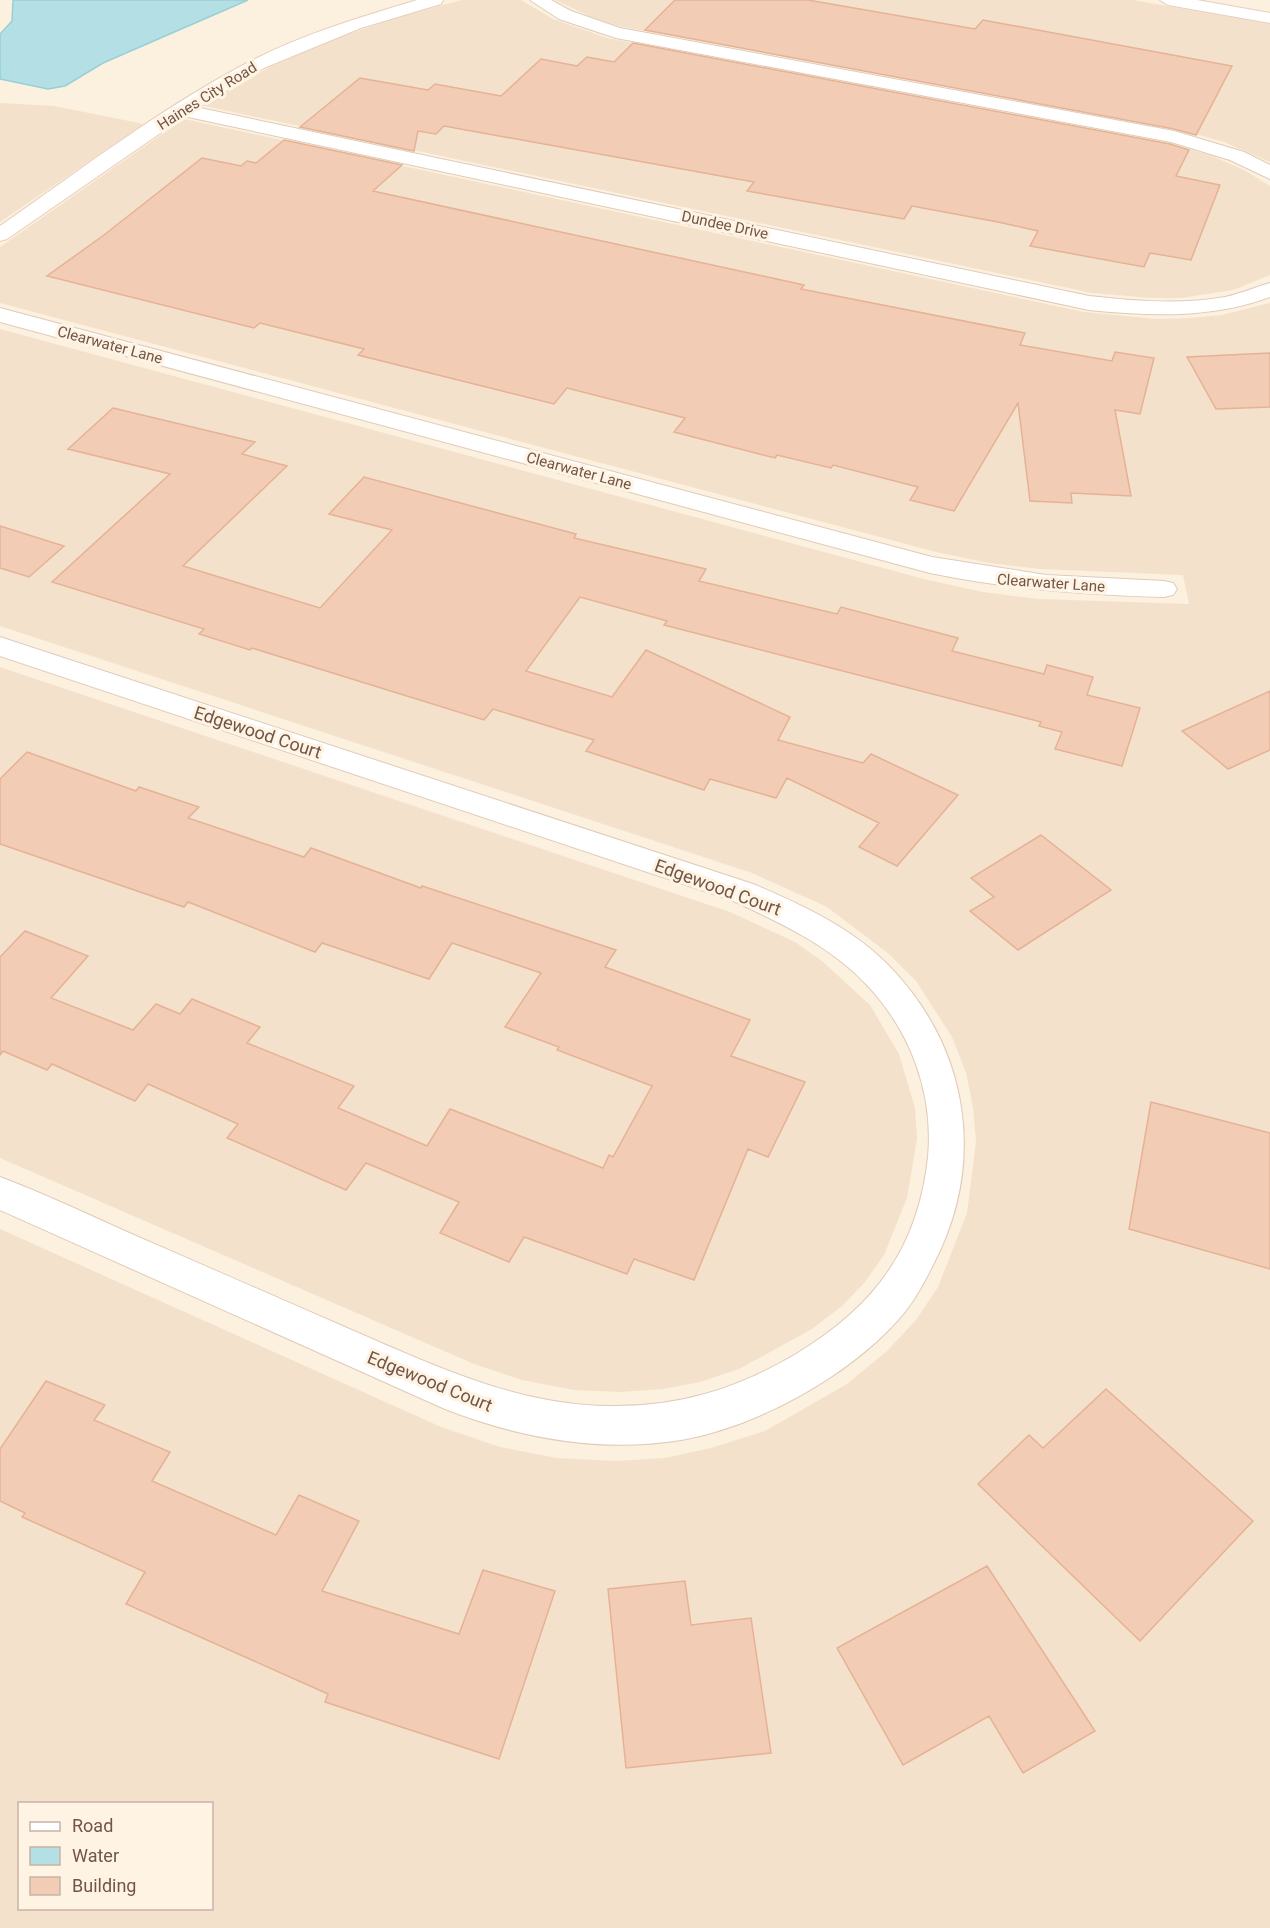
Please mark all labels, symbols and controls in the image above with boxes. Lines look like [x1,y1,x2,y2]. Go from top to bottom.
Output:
street label: Haines City Road [154,58,260,134]
street label: Dundee Drive [680,207,770,243]
street label: Clearwater Lane [55,322,165,368]
street label: Clearwater Lane [524,448,634,494]
street label: Clearwater Lane [996,570,1106,596]
street label: Edgewood Court [192,701,325,763]
street label: Edgewood Court [652,854,784,920]
street label: Edgewood Court [364,1346,496,1416]
legend [18,1802,213,1910]
text: Road [72,1815,113,1836]
text: Water [72,1845,119,1866]
text: Building [72,1875,136,1896]

